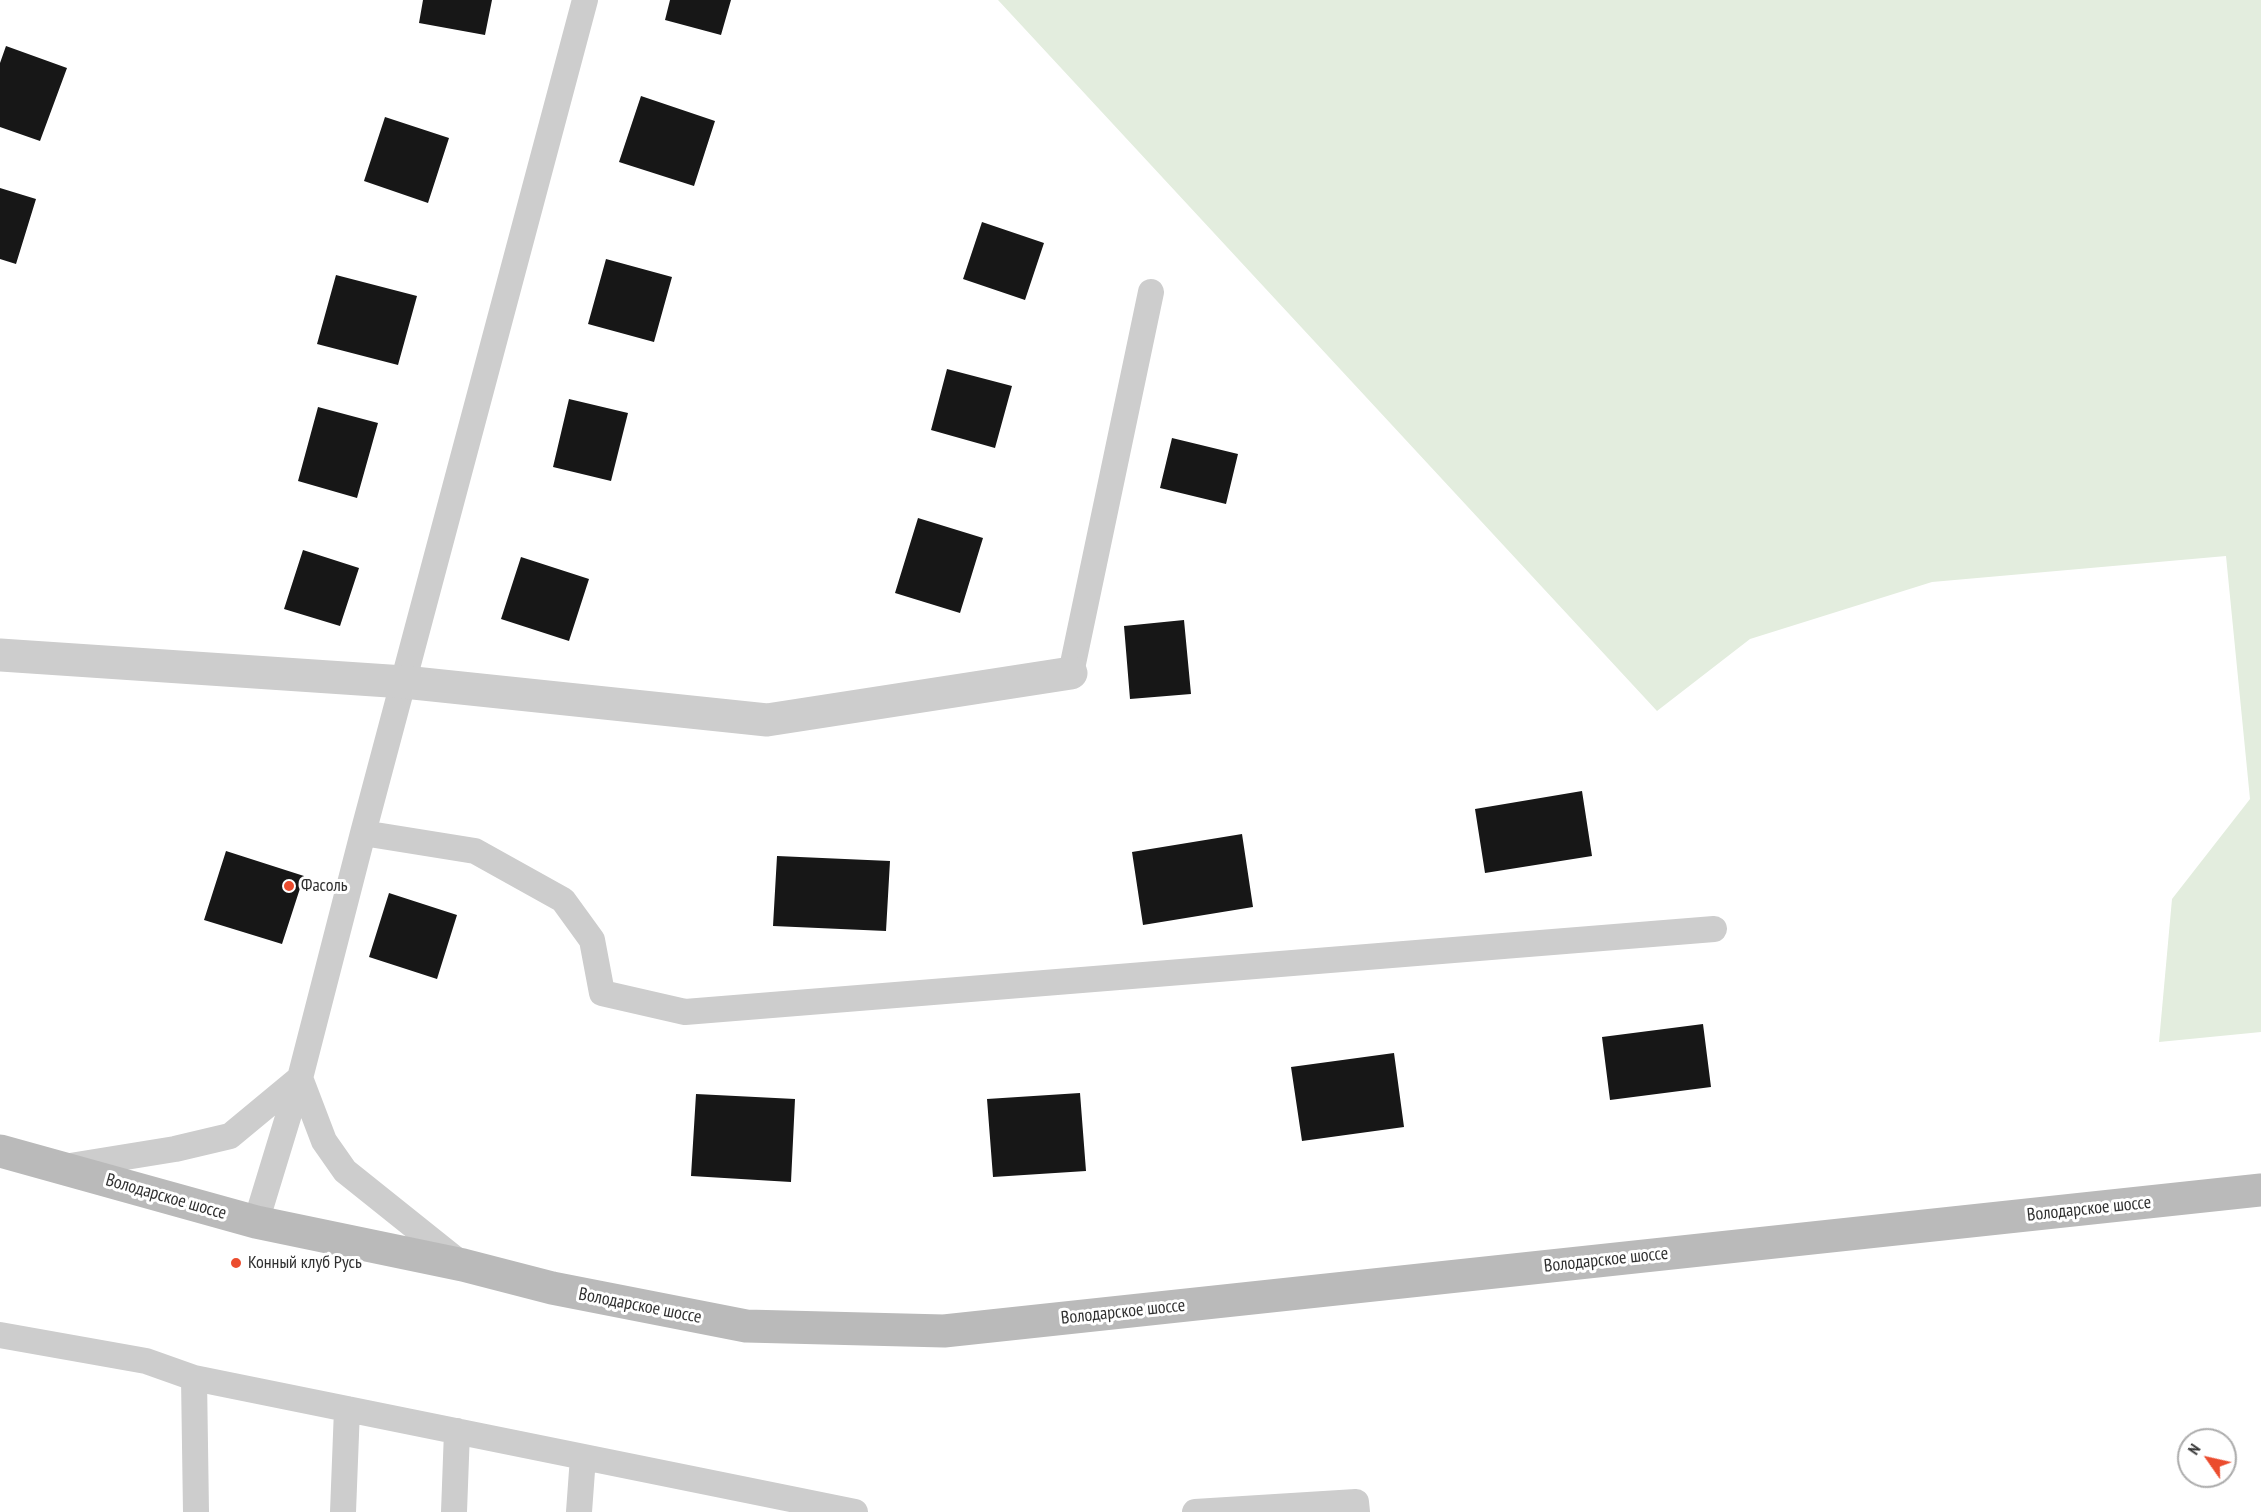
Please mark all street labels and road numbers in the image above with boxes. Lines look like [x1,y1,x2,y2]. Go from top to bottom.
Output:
street label: Володарское шоссе [103,1169,229,1225]
street label: Володарское шоссе [2026,1192,2152,1226]
street label: Володарское шоссе [1543,1243,1669,1277]
street label: Володарское шоссе [577,1284,703,1328]
street label: Володарское шоссе [1060,1295,1186,1329]

